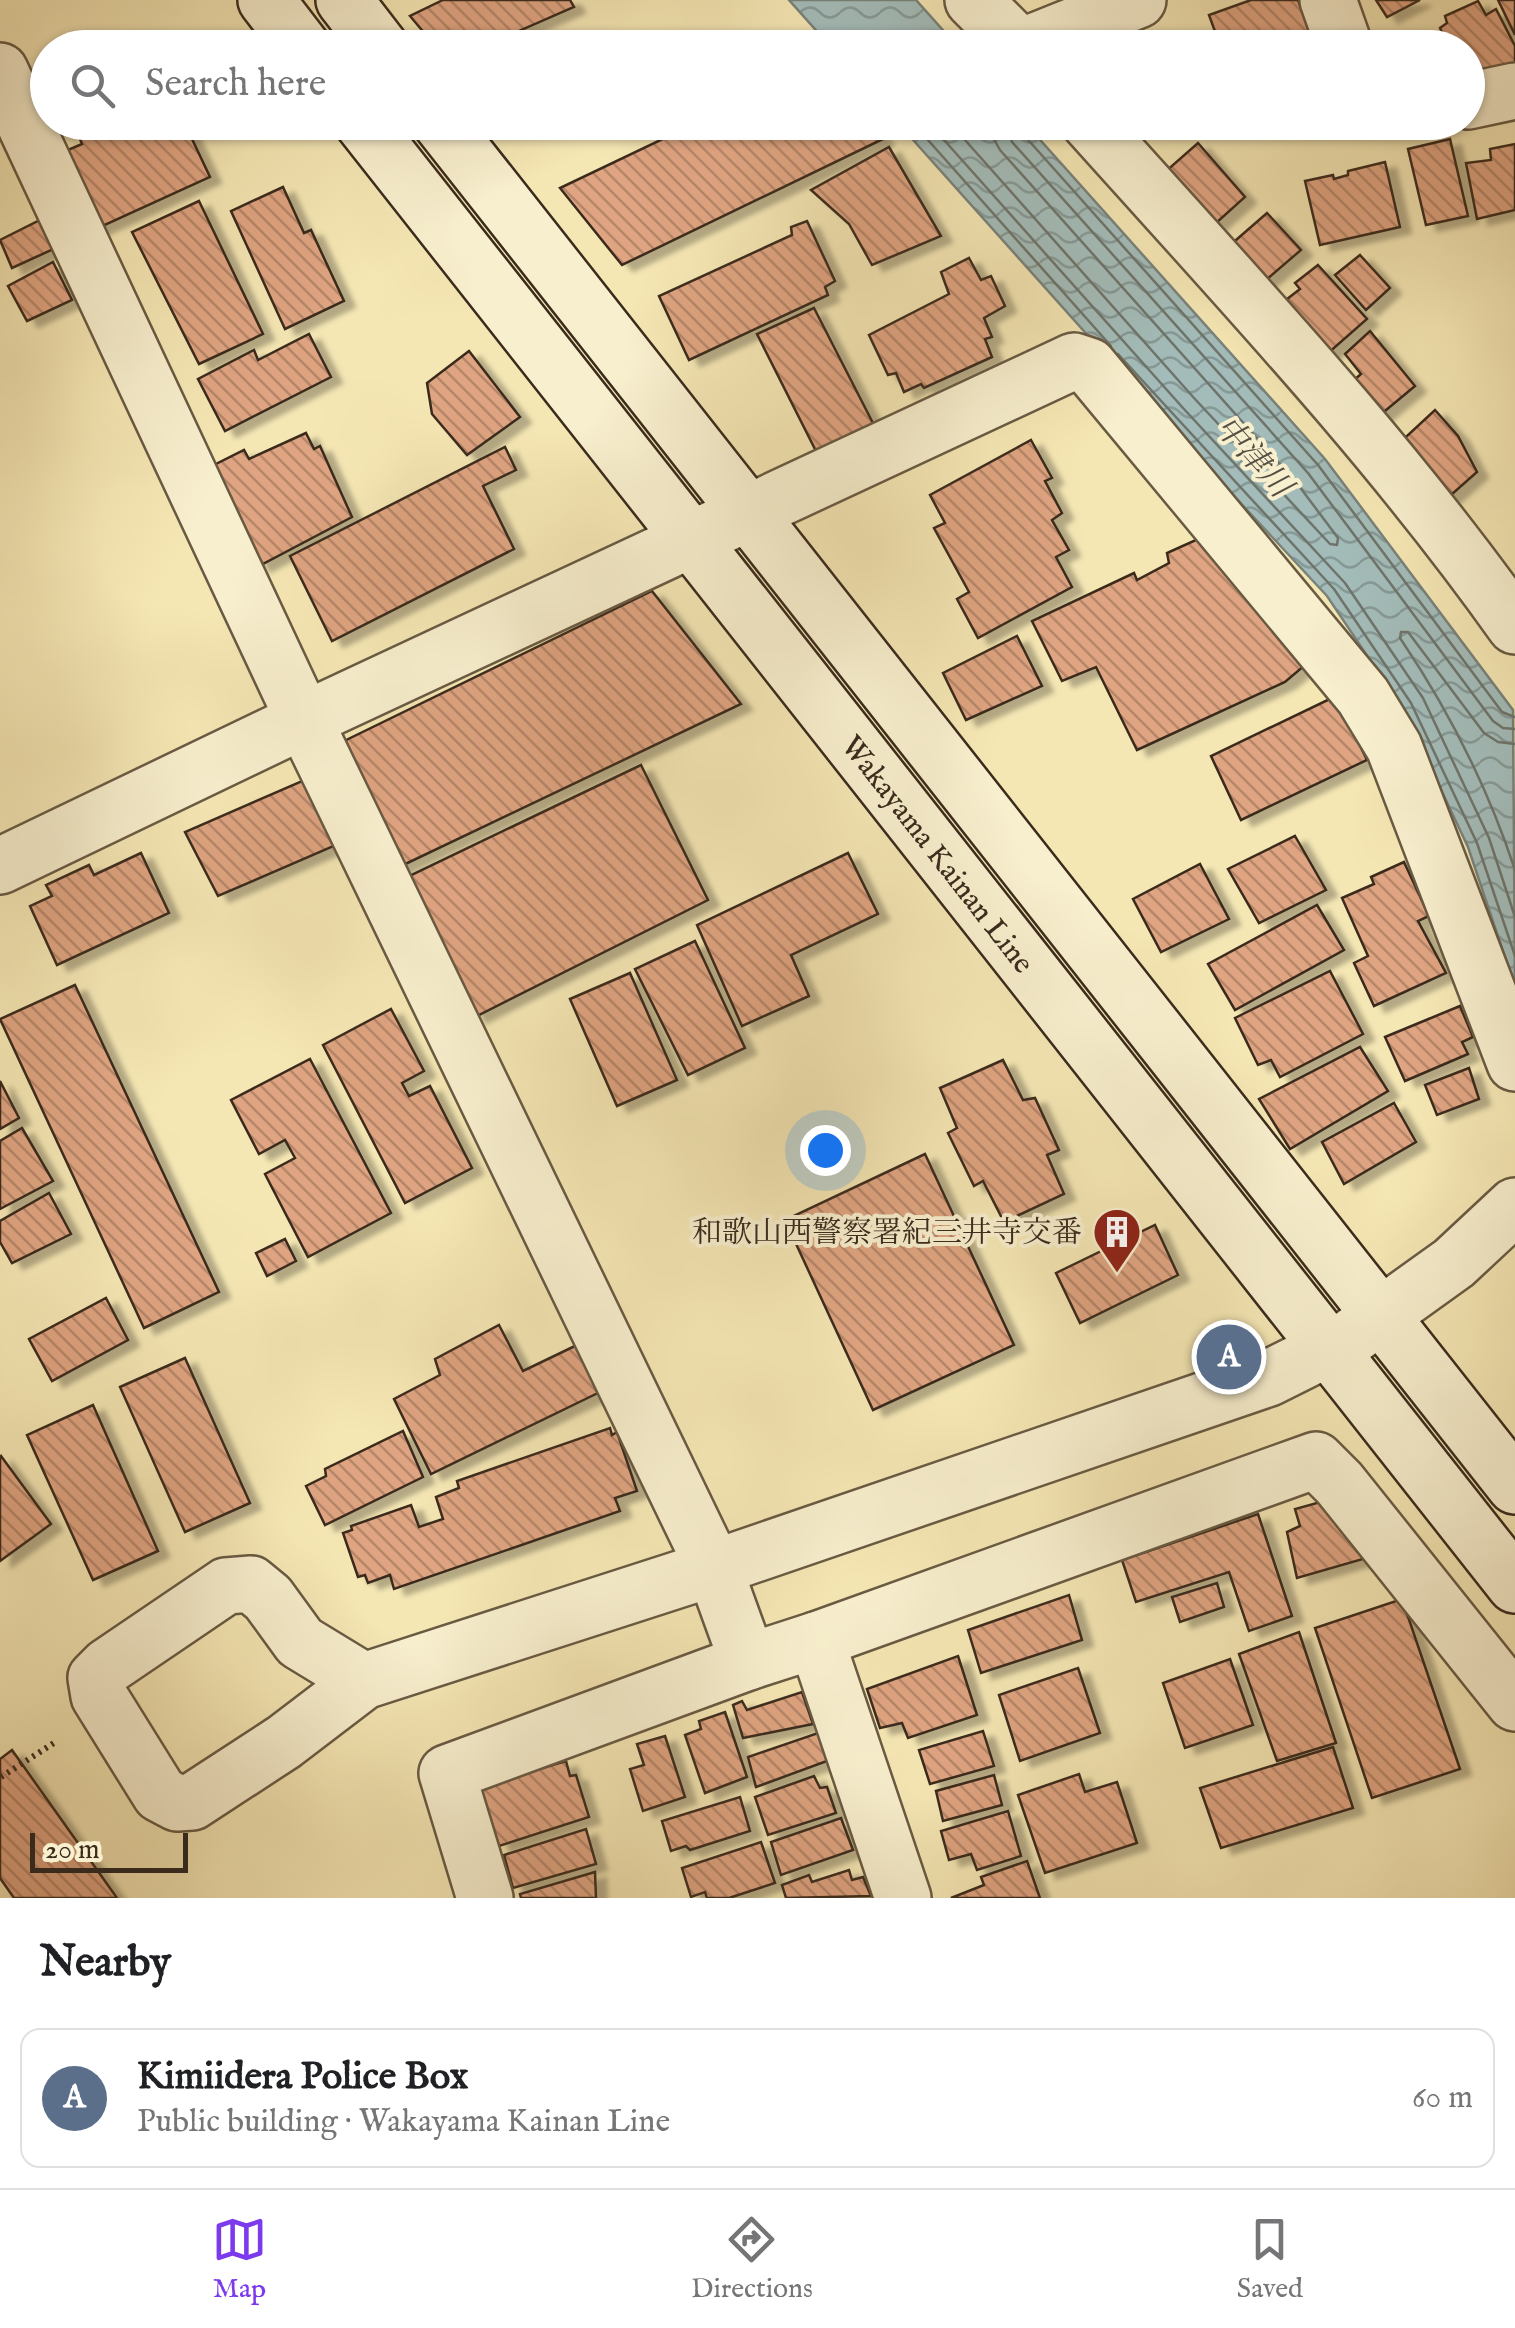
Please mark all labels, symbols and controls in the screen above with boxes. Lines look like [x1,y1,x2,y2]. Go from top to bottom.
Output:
search box [30,30,1485,140]
icon: search [65,58,120,113]
text: Search here [145,61,326,109]
water label: 中津川 [1205,408,1301,509]
street label: Wakayama Kainan Line [832,729,1041,982]
your location [800,1125,851,1176]
building icon: 和歌山西警察署紀三井寺交番 [1091,1206,1143,1274]
place label: 和歌山西警察署紀三井寺交番 [692,1215,1082,1253]
pin: A [1196,1320,1262,1394]
scale bar [30,1828,188,1872]
text: 20 m [45,1833,100,1868]
text: Nearby [40,1937,171,1990]
text: Kimiidera Police Box [137,2054,468,2102]
text: A [64,2078,85,2119]
text: 60 m [1412,2078,1473,2119]
text: Public building · Wakayama Kainan Line [137,2102,670,2143]
tab: Map [212,2212,267,2307]
tab: Directions [691,2212,813,2307]
tab: Saved [1237,2212,1303,2307]

